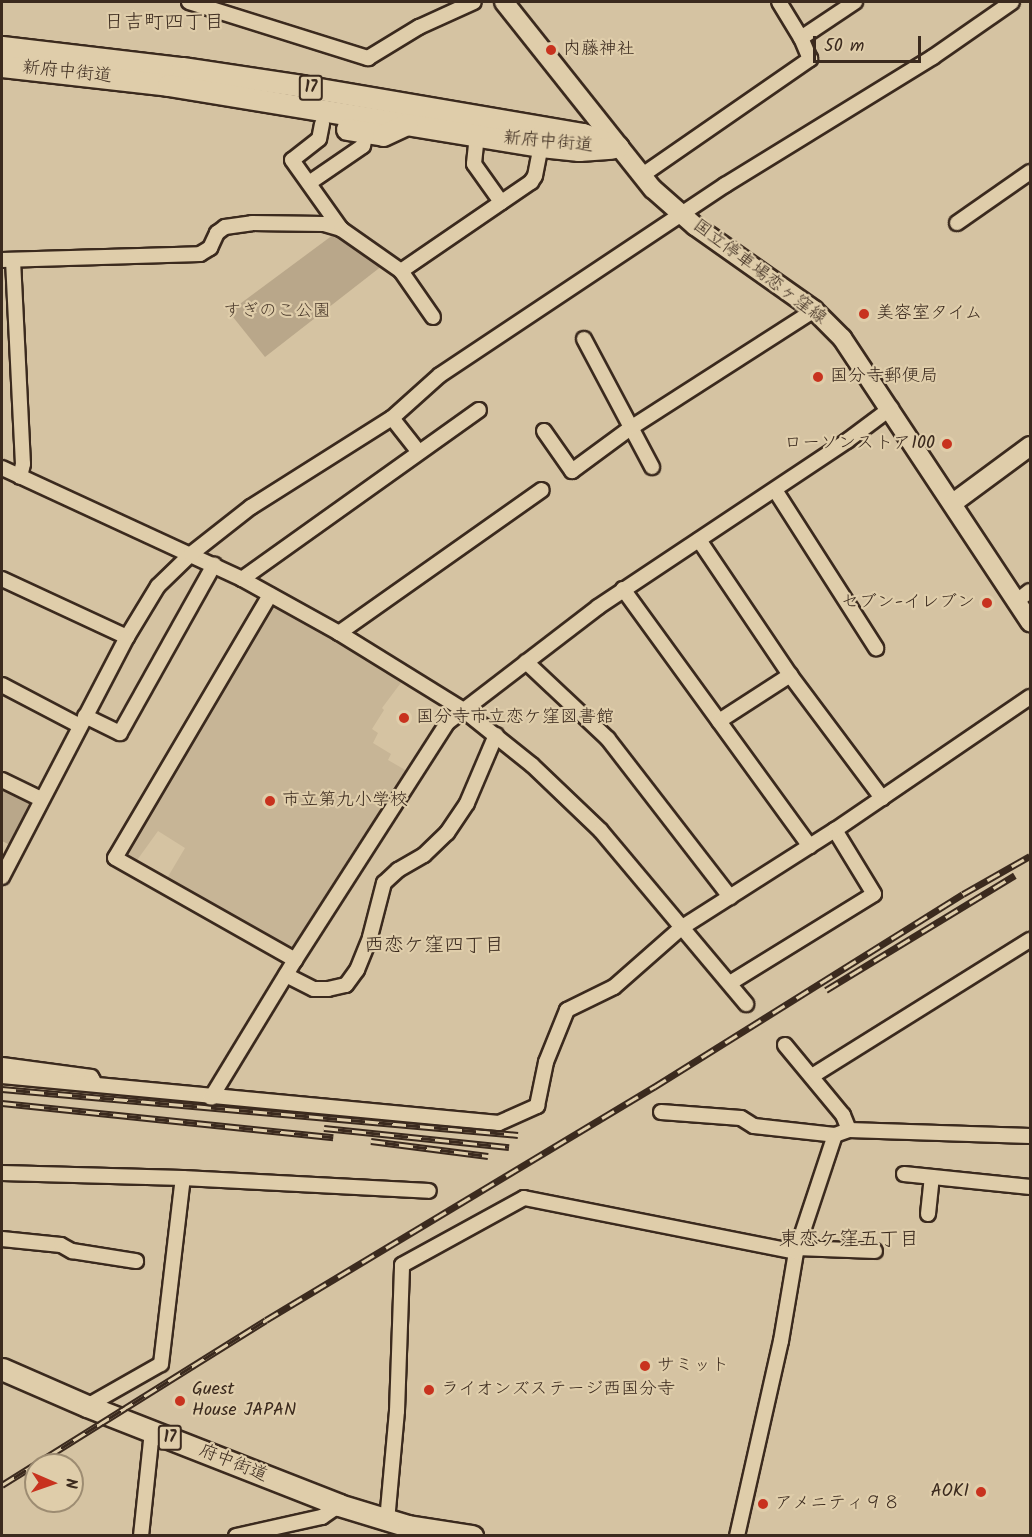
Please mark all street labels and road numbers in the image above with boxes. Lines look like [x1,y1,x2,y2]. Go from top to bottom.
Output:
street label: 新府中街道 [21,58,113,88]
road number: 17 [298,75,324,101]
street label: 新府中街道 [502,128,594,158]
street label: 国立停車場恋ヶ窪線 [688,216,830,330]
road number: 17 [156,1425,184,1451]
street label: 府中街道 [196,1441,270,1487]

